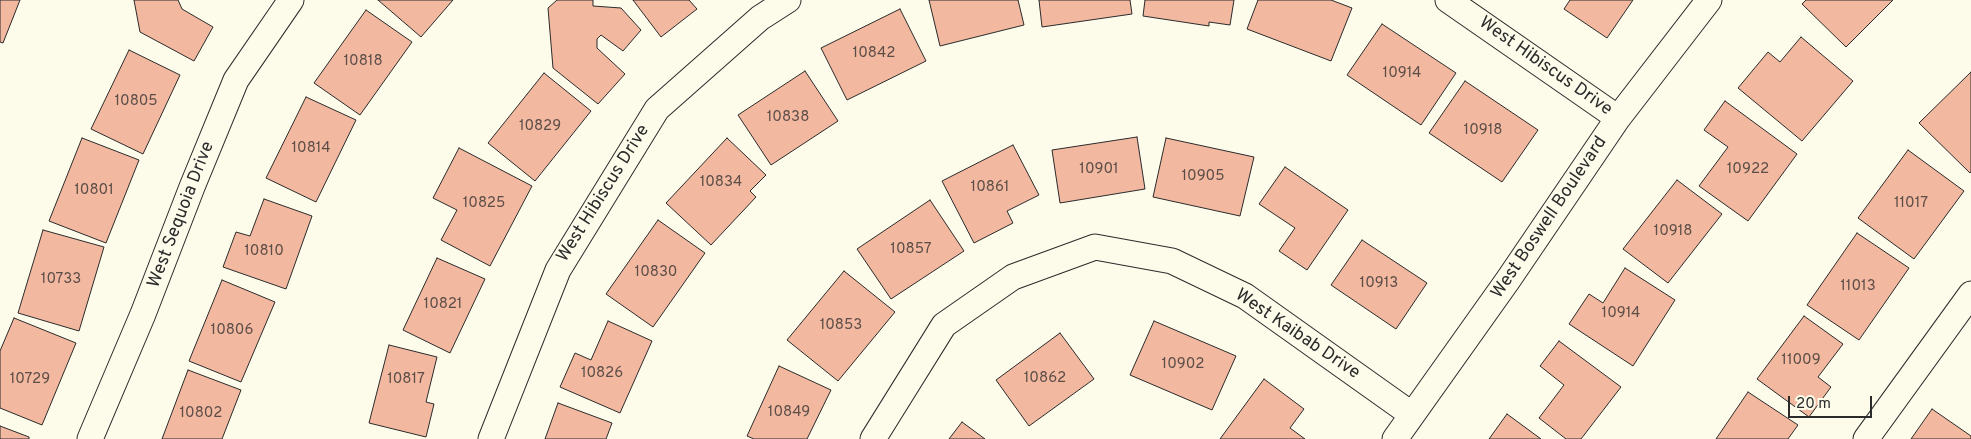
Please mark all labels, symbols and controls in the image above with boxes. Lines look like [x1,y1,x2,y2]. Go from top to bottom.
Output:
street label: West Hibiscus Drive [1474,13,1616,121]
house number: 10842 [853,45,895,63]
house number: 10818 [343,53,383,71]
house number: 10914 [1383,65,1421,83]
house number: 10805 [114,93,158,111]
house number: 10838 [767,109,809,127]
house number: 10829 [519,118,561,136]
street label: West Hibiscus Drive [553,121,655,267]
house number: 10918 [1464,122,1502,140]
street label: West Boswell Boulevard [1488,133,1612,303]
street label: West Sequoia Drive [144,139,220,291]
house number: 10814 [292,140,330,158]
house number: 10901 [1079,161,1119,179]
house number: 10922 [1727,161,1769,179]
house number: 10905 [1181,168,1225,186]
house number: 10834 [700,174,742,192]
house number: 10861 [971,179,1009,197]
house number: 10801 [74,182,114,200]
house number: 10825 [463,195,505,213]
house number: 11017 [1894,195,1928,213]
house number: 10918 [1654,223,1692,241]
house number: 10857 [890,241,932,259]
house number: 10810 [244,243,284,261]
house number: 10830 [635,264,677,282]
house number: 10733 [41,271,81,289]
house number: 10913 [1360,275,1398,293]
house number: 11013 [1840,278,1876,296]
street label: West Kaibab Drive [1230,285,1364,385]
house number: 10821 [424,296,462,314]
house number: 10914 [1602,305,1640,323]
house number: 10853 [820,317,862,335]
house number: 10806 [211,322,253,340]
house number: 11009 [1781,352,1821,370]
house number: 10902 [1162,356,1204,374]
house number: 10826 [581,365,623,383]
house number: 10862 [1024,370,1066,388]
house number: 10729 [10,371,50,389]
house number: 10817 [387,371,425,389]
scale bar [1791,386,1875,418]
text: 20 m [1796,395,1831,414]
house number: 10849 [768,404,810,422]
house number: 10802 [179,405,223,423]

